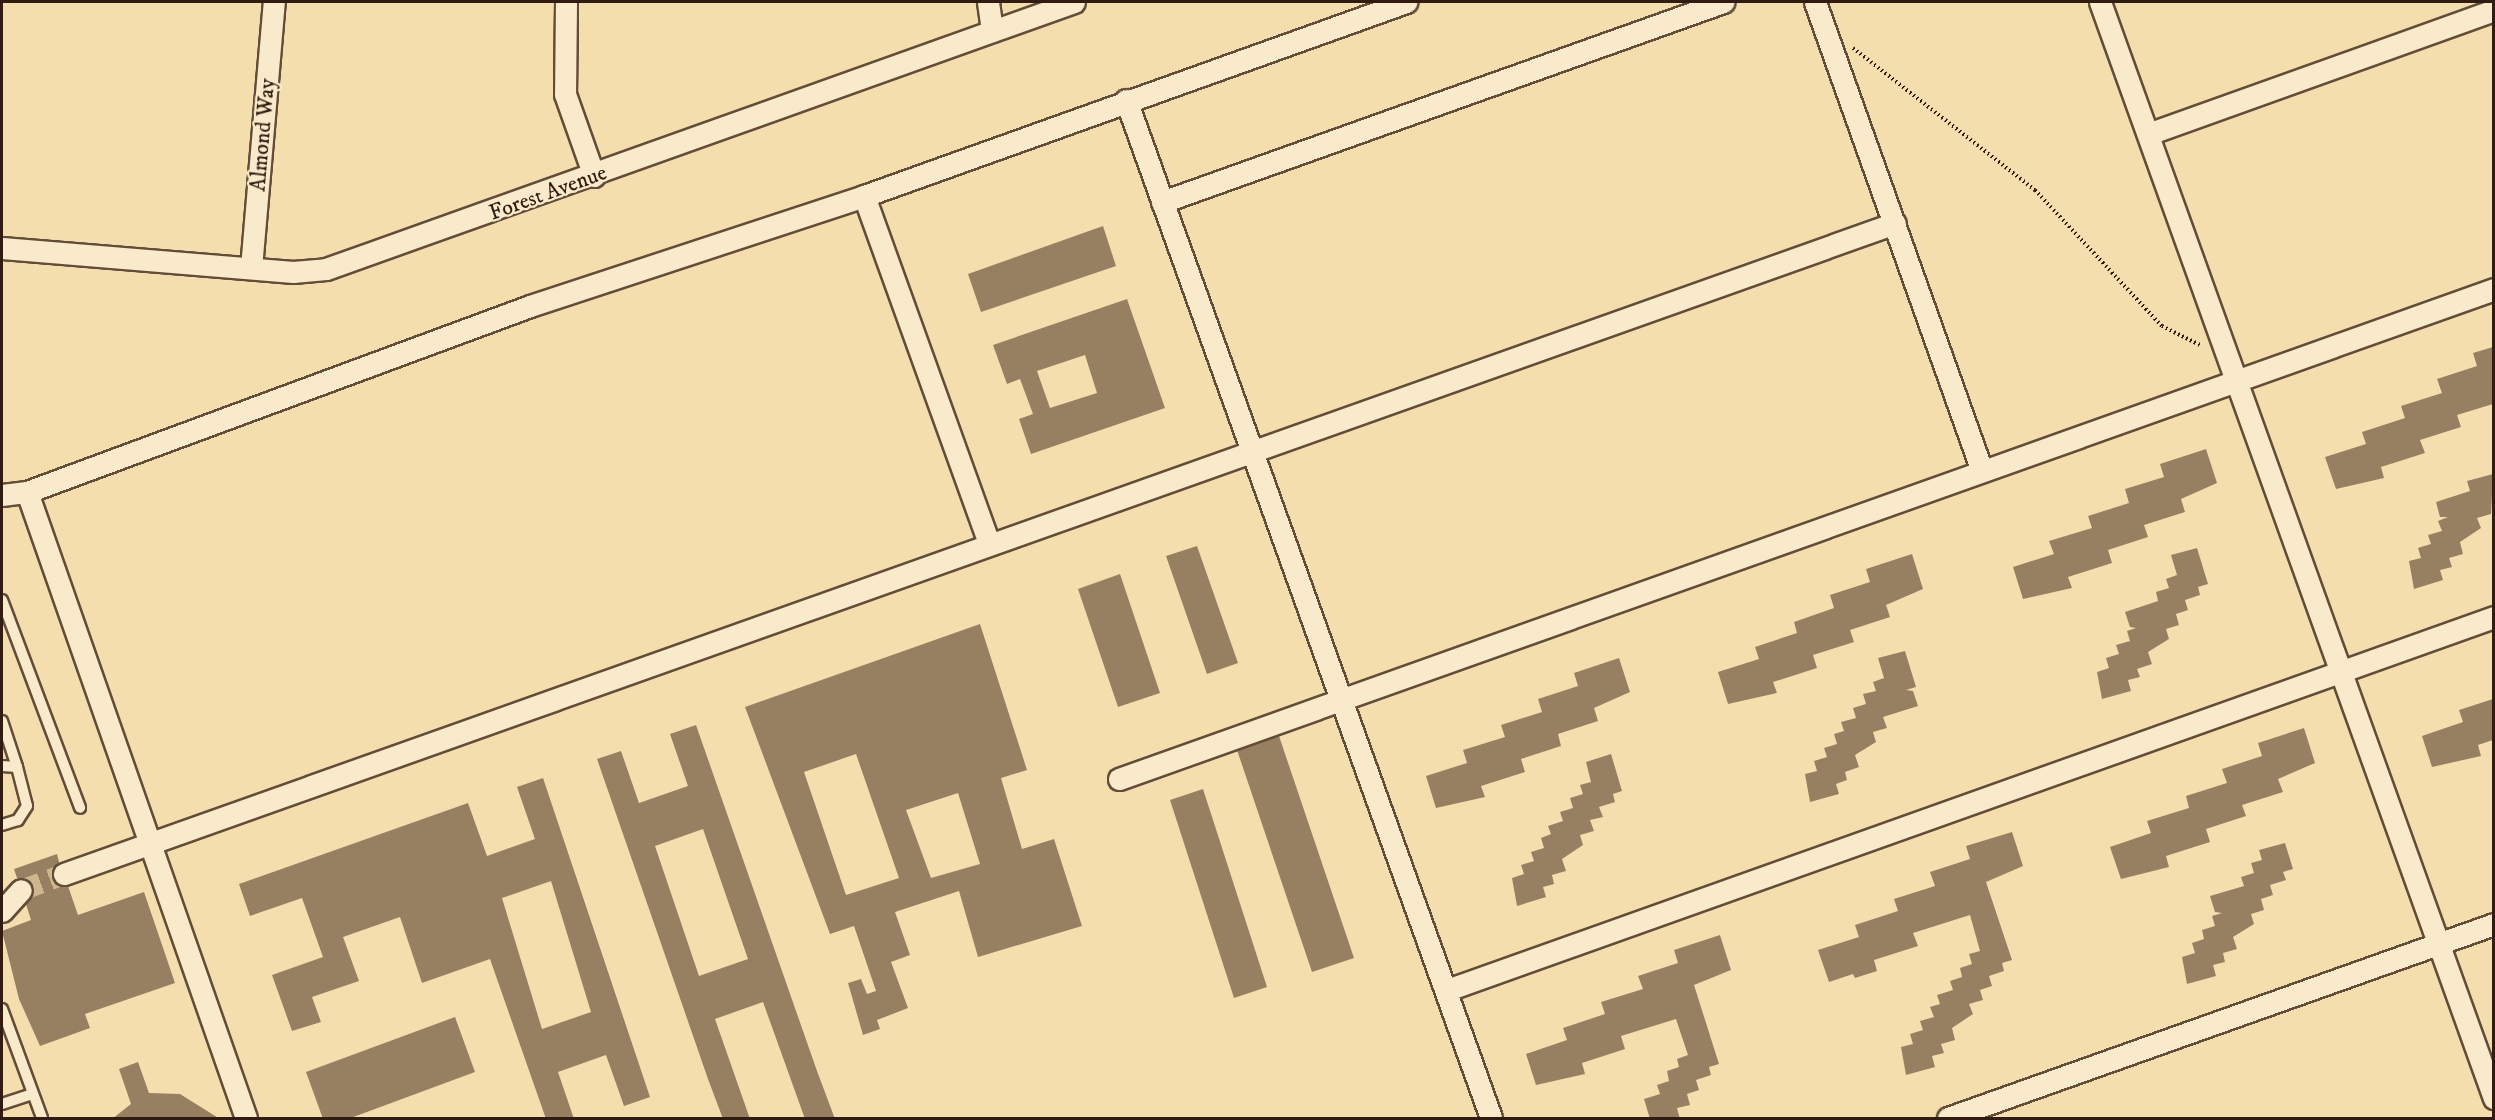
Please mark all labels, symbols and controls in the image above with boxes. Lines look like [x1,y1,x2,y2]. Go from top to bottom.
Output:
street label: Almond Way [245,77,281,193]
street label: Forest Avenue [486,160,610,226]

